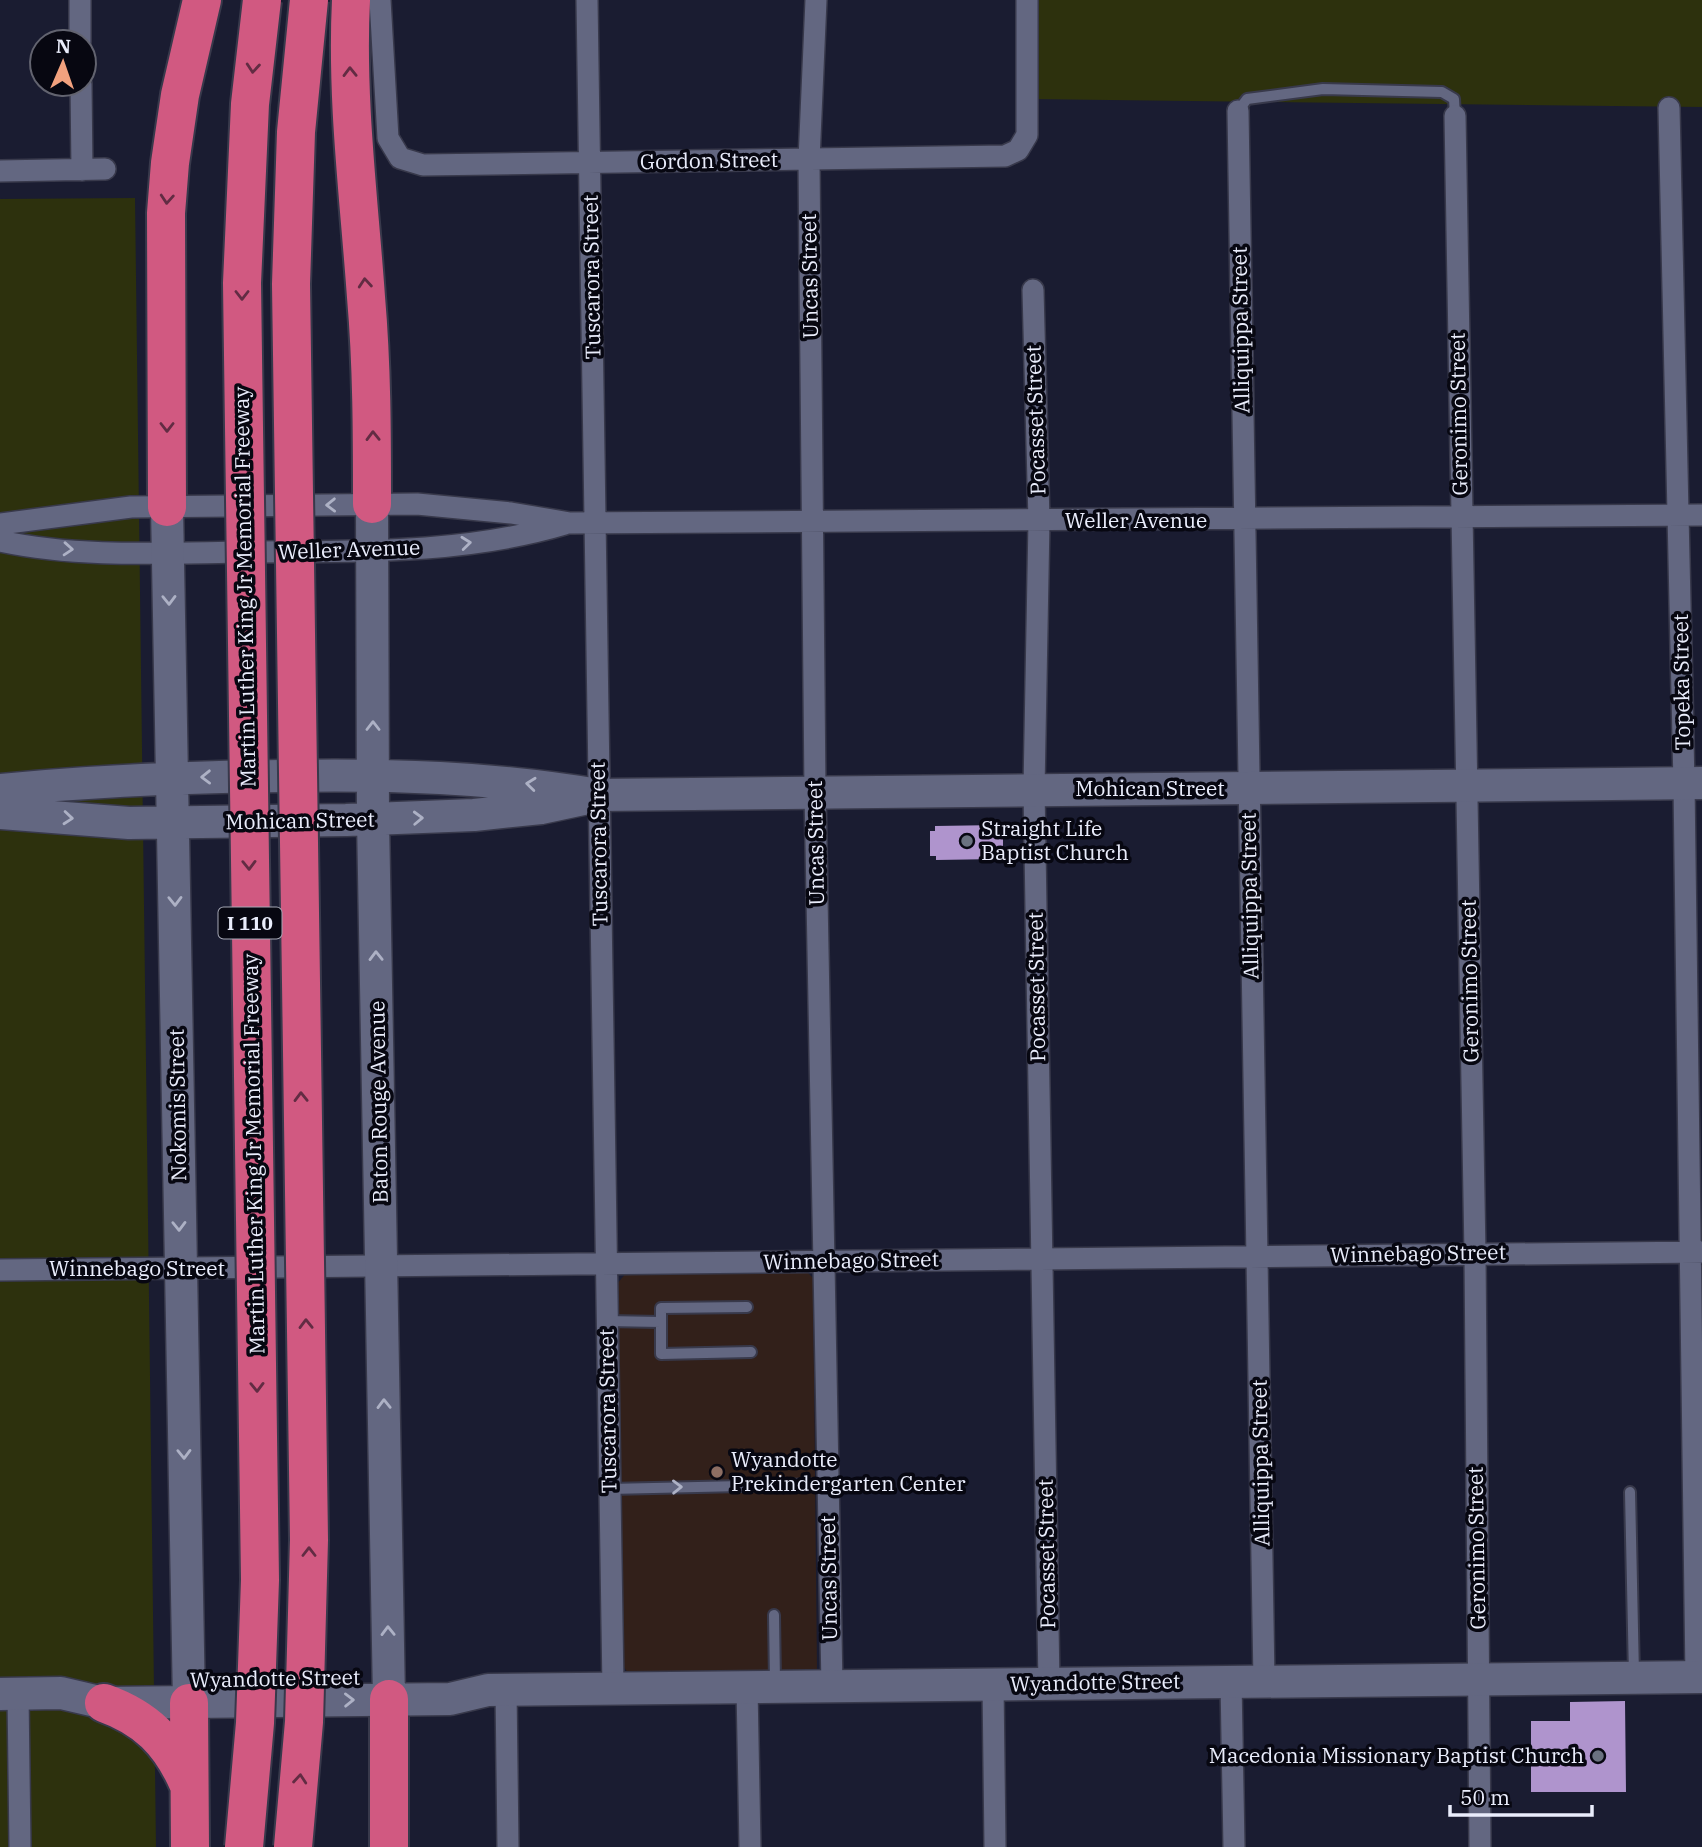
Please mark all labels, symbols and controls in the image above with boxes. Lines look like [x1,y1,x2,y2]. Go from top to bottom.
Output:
north arrow [28,28,98,98]
text: N [56,34,72,58]
one-way arrow [246,63,261,74]
one-way arrow [342,66,357,77]
street label: Gordon Street [640,145,778,175]
one-way arrow [160,194,175,205]
street label: Tuscarora Street [576,195,606,360]
street label: Uncas Street [794,213,824,339]
street label: Alliquippa Street [1225,246,1255,414]
one-way arrow [358,277,373,288]
one-way arrow [234,290,250,301]
street label: Geronimo Street [1443,332,1473,496]
street label: Pocasset Street [1018,345,1052,495]
street label: Martin Luther King Jr Memorial Freeway [226,386,261,788]
one-way arrow [159,422,175,432]
one-way arrow [365,430,381,441]
one-way arrow [325,497,336,513]
street label: Weller Avenue [1065,506,1207,534]
street label: Weller Avenue [277,533,421,565]
one-way arrow [460,536,472,551]
one-way arrow [62,541,73,556]
one-way arrow [161,595,177,605]
street label: Topeka Street [1666,614,1696,751]
one-way arrow [365,721,380,732]
street label: Tuscarora Street [583,762,613,927]
one-way arrow [200,769,211,785]
street label: Mohican Street [1075,774,1225,802]
one-way arrow [525,777,536,792]
street label: Uncas Street [800,780,830,906]
street label: Mohican Street [225,805,375,835]
one-way arrow [63,810,74,825]
one-way arrow [413,811,424,826]
street label: Alliquippa Street [1234,812,1264,980]
place label: Straight Life Baptist Church [981,814,1129,866]
marker: Straight Life Baptist Church [959,833,975,849]
one-way arrow [242,860,257,871]
one-way arrow [167,895,182,906]
street label: Geronimo Street [1454,899,1484,1063]
road number: I 110 [218,908,282,939]
street label: Pocasset Street [1021,912,1051,1062]
one-way arrow [368,950,383,961]
street label: Martin Luther King Jr Memorial Freeway [235,953,270,1355]
street label: Baton Rouge Avenue [362,1000,394,1204]
street label: Nokomis Street [162,1028,192,1182]
one-way arrow [294,1091,309,1102]
one-way arrow [171,1221,187,1232]
street label: Winnebago Street [1330,1237,1506,1269]
street label: Winnebago Street [763,1244,939,1276]
street label: Winnebago Street [49,1254,225,1282]
one-way arrow [298,1319,313,1330]
street label: Tuscarora Street [592,1329,622,1494]
street label: Alliquippa Street [1245,1379,1275,1547]
one-way arrow [249,1382,265,1392]
one-way arrow [376,1398,392,1408]
place label: Wyandotte Prekindergarten Center [731,1445,966,1497]
one-way arrow [176,1448,191,1459]
marker: Wyandotte Prekindergarten Center [709,1464,725,1480]
street label: Geronimo Street [1461,1466,1491,1630]
street label: Pocasset Street [1031,1479,1061,1629]
one-way arrow [672,1480,683,1495]
street label: Uncas Street [813,1515,843,1641]
one-way arrow [301,1546,317,1557]
one-way arrow [380,1625,396,1636]
street label: Wyandotte Street [190,1663,360,1693]
street label: Wyandotte Street [1010,1667,1180,1697]
one-way arrow [344,1692,355,1708]
place label: Macedonia Missionary Baptist Church [1209,1741,1584,1769]
marker: Macedonia Missionary Baptist Church [1590,1748,1606,1764]
one-way arrow [292,1773,307,1784]
scale bar [1450,1773,1592,1817]
text: 50 m [1460,1783,1510,1811]

